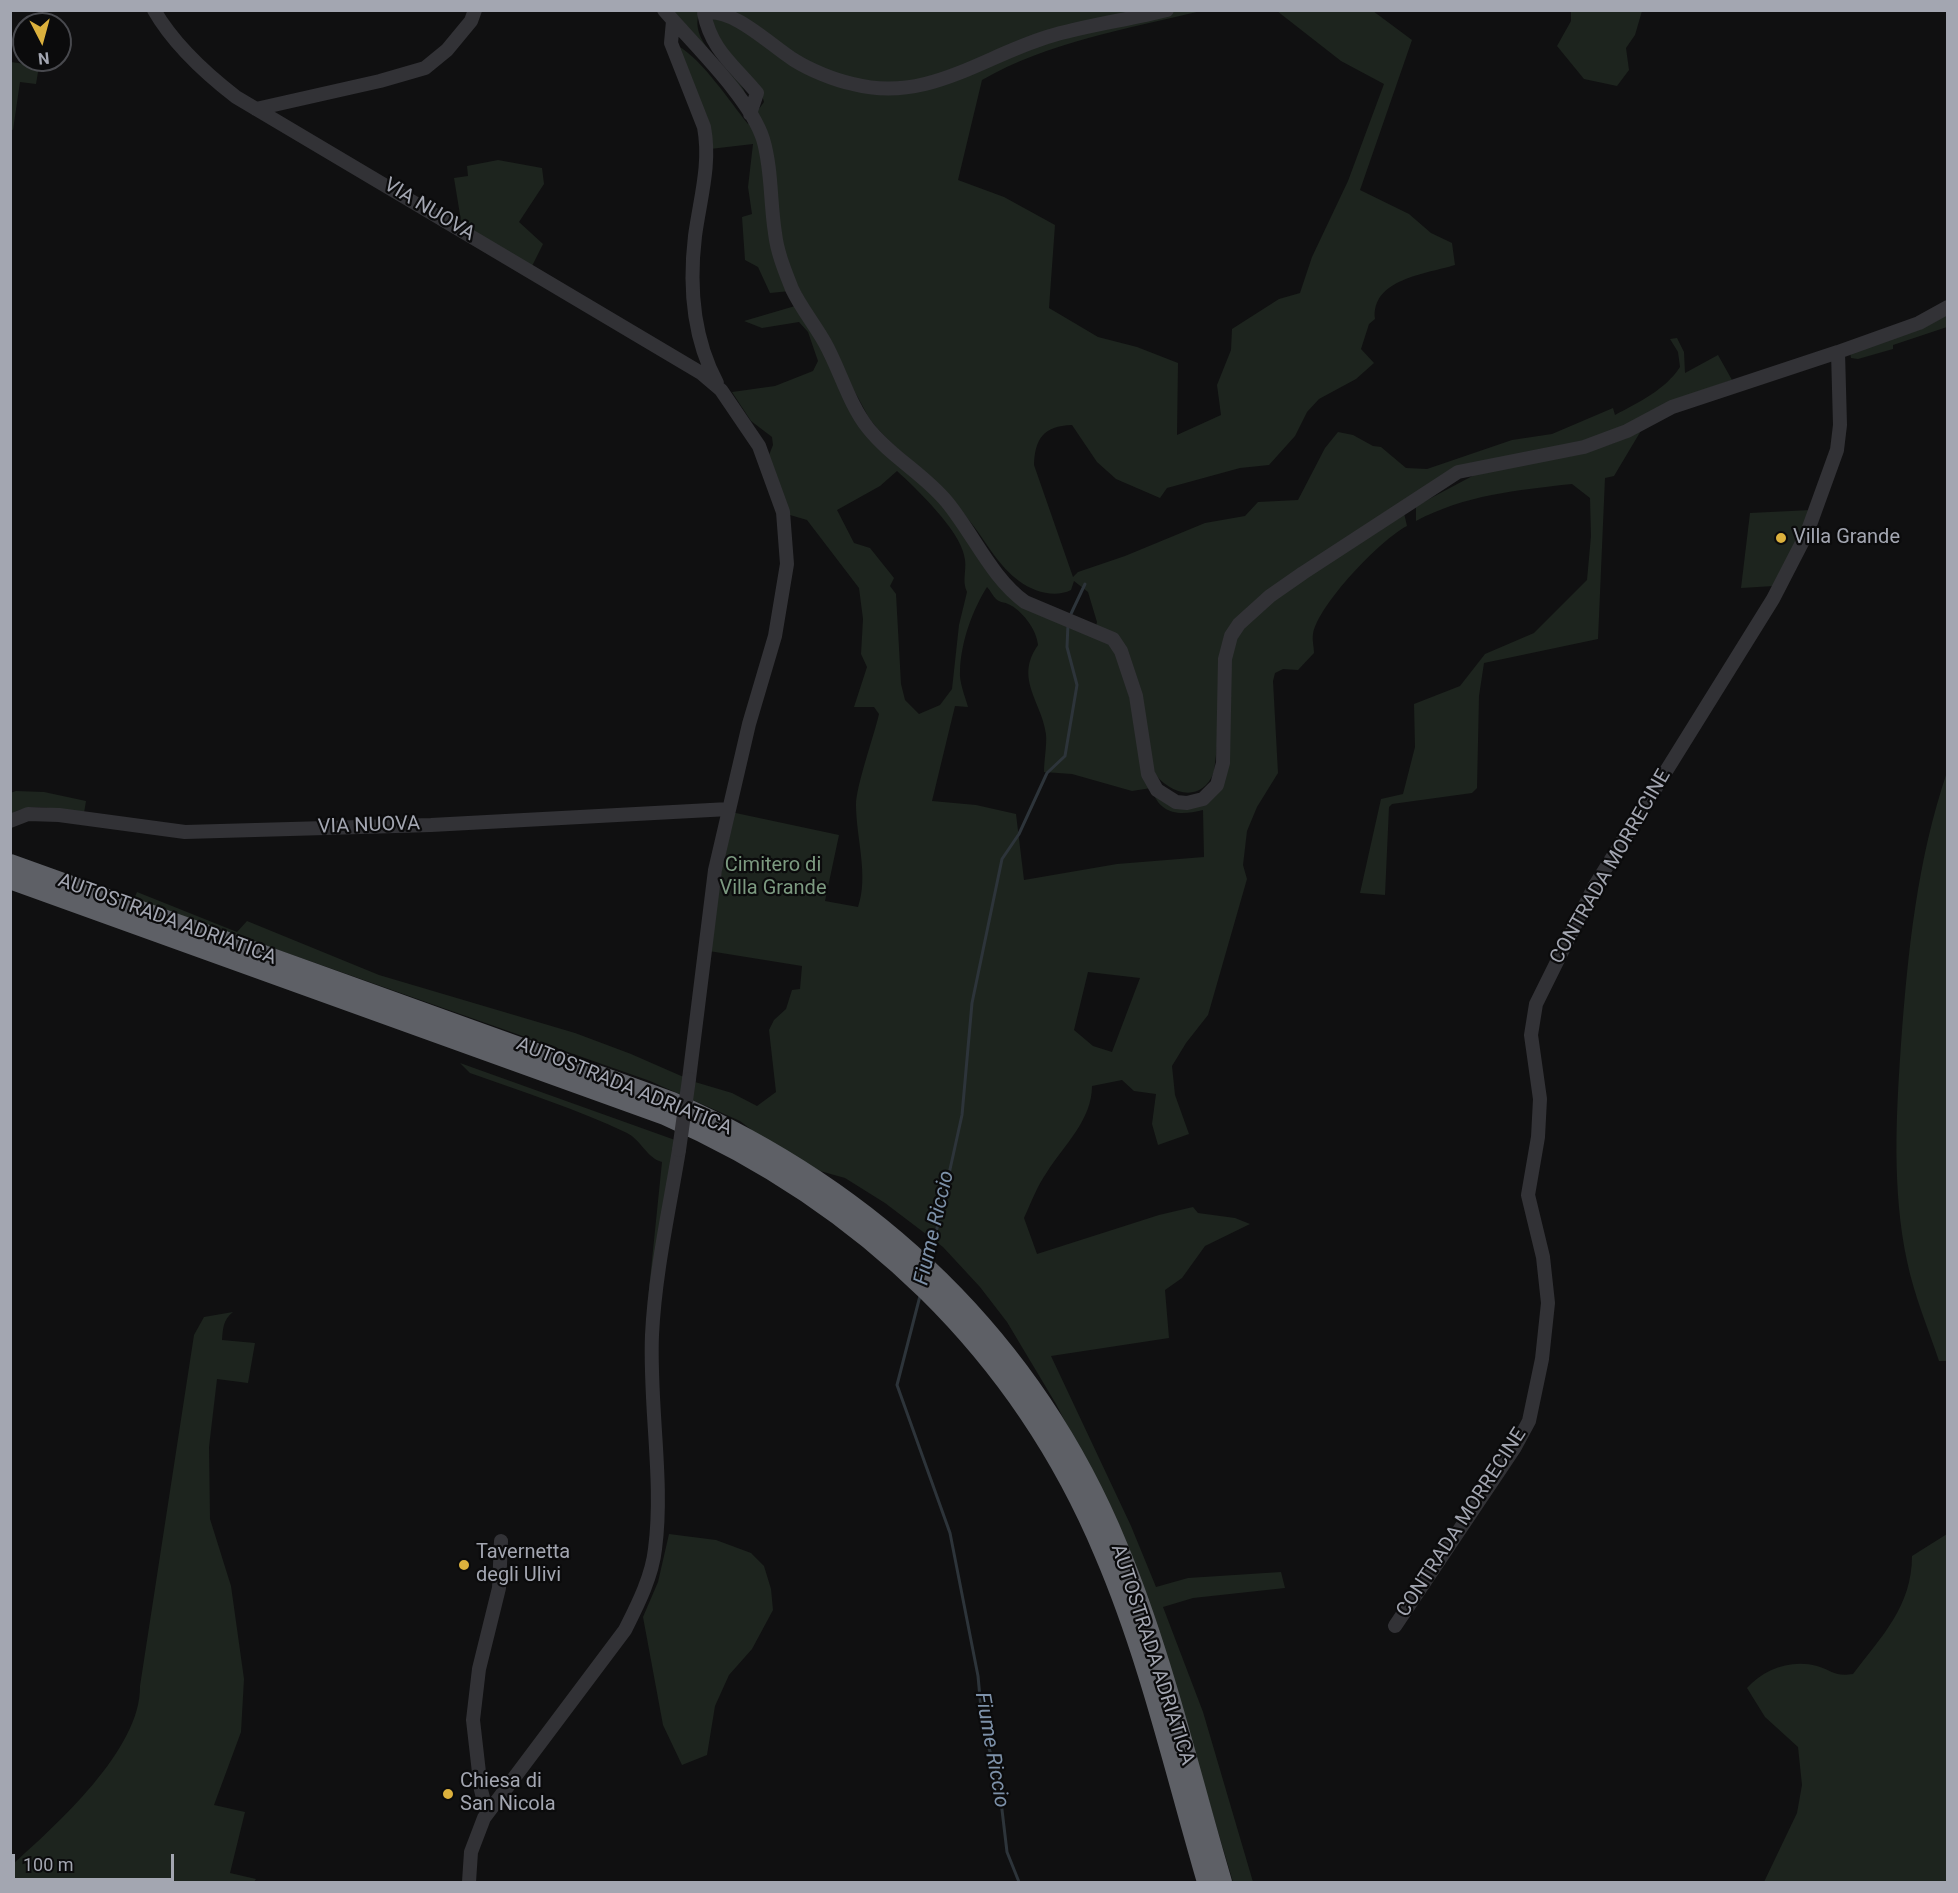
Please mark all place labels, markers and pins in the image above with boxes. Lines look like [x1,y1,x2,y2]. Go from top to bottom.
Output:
place label: Villa Grande [1793,526,1900,550]
marker: Villa Grande [1774,531,1788,545]
place label: Tavernetta degli Ulivi [476,1541,570,1588]
marker: Tavernetta degli Ulivi [457,1558,471,1572]
place label: Chiesa di San Nicola [460,1770,556,1817]
marker: Chiesa di San Nicola [441,1787,455,1801]

